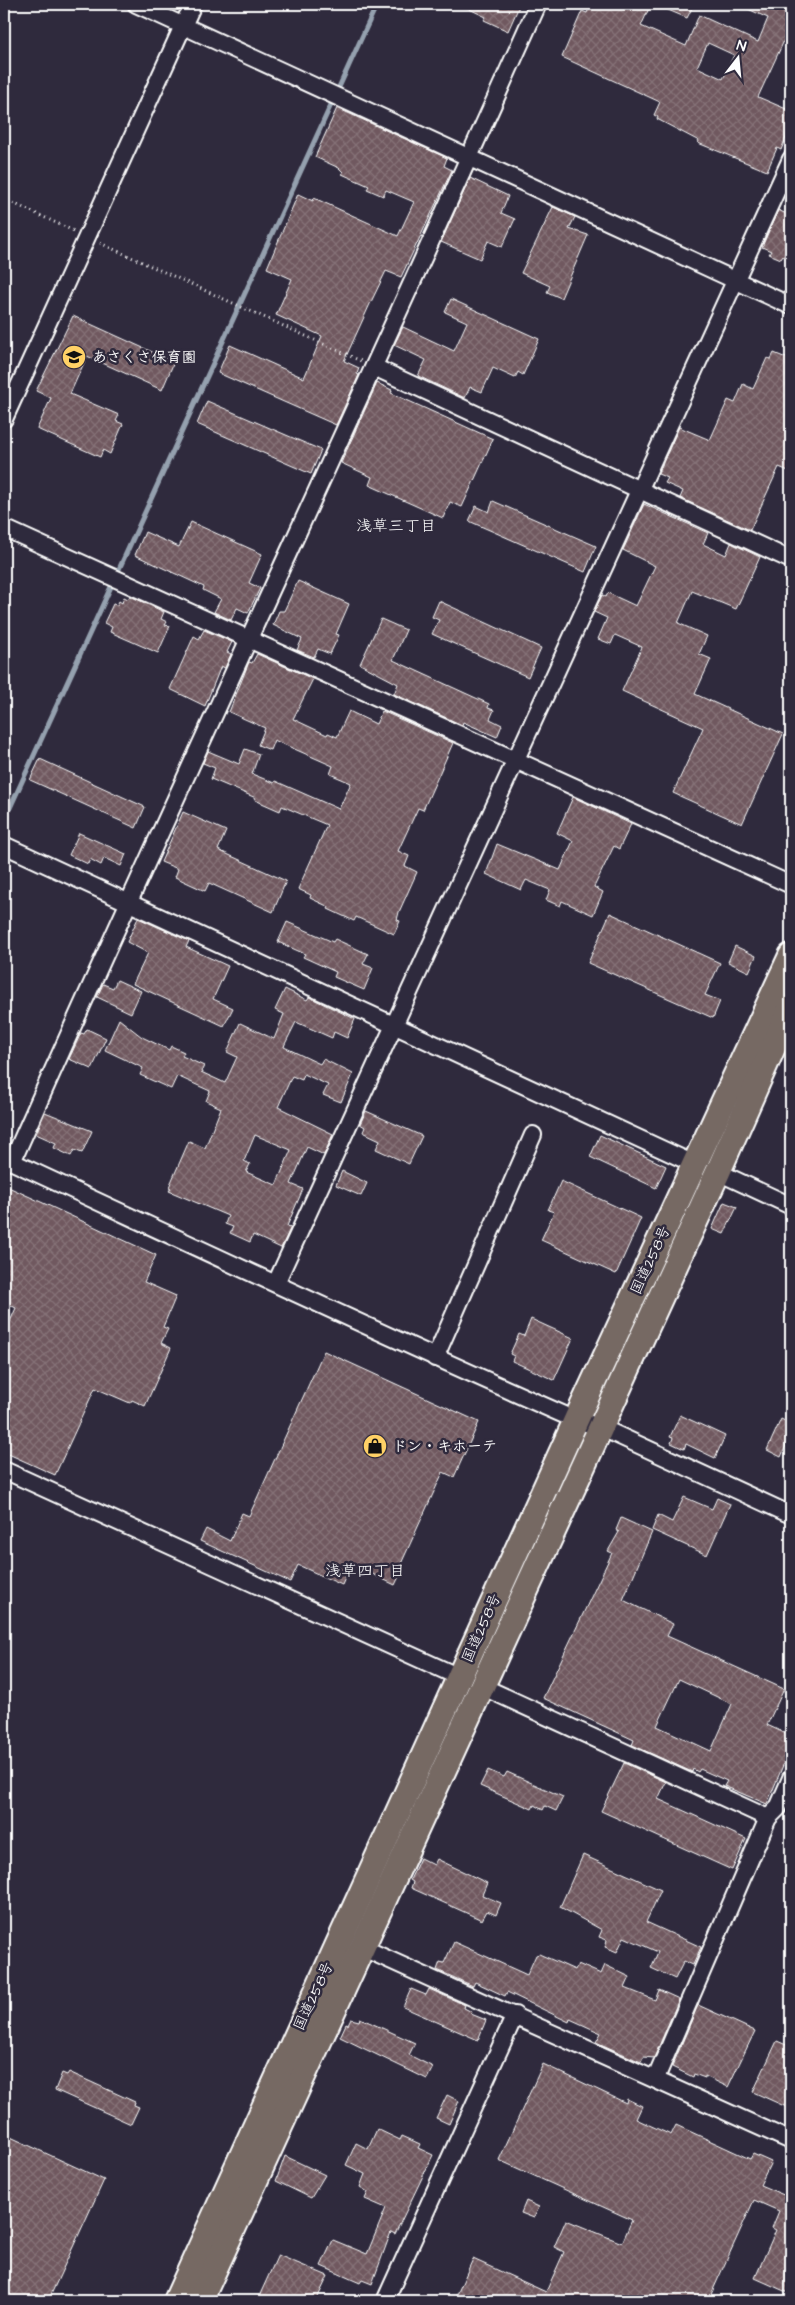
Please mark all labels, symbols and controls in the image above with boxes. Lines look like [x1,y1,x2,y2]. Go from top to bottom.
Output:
north arrow [712,32,762,82]
text: N [734,36,748,57]
school or university icon: あさくさ保育園 [61,344,87,370]
place label: あさくさ保育園 [92,347,197,368]
district label: 浅草三丁目 [356,515,436,537]
street label: 国道258号 [625,1222,676,1298]
shop icon: ドン・キホーテ [362,1433,388,1459]
place label: ドン・キホーテ [392,1436,497,1457]
district label: 浅草四丁目 [325,1560,405,1582]
street label: 国道258号 [457,1590,506,1666]
street label: 国道258号 [288,1958,339,2034]

